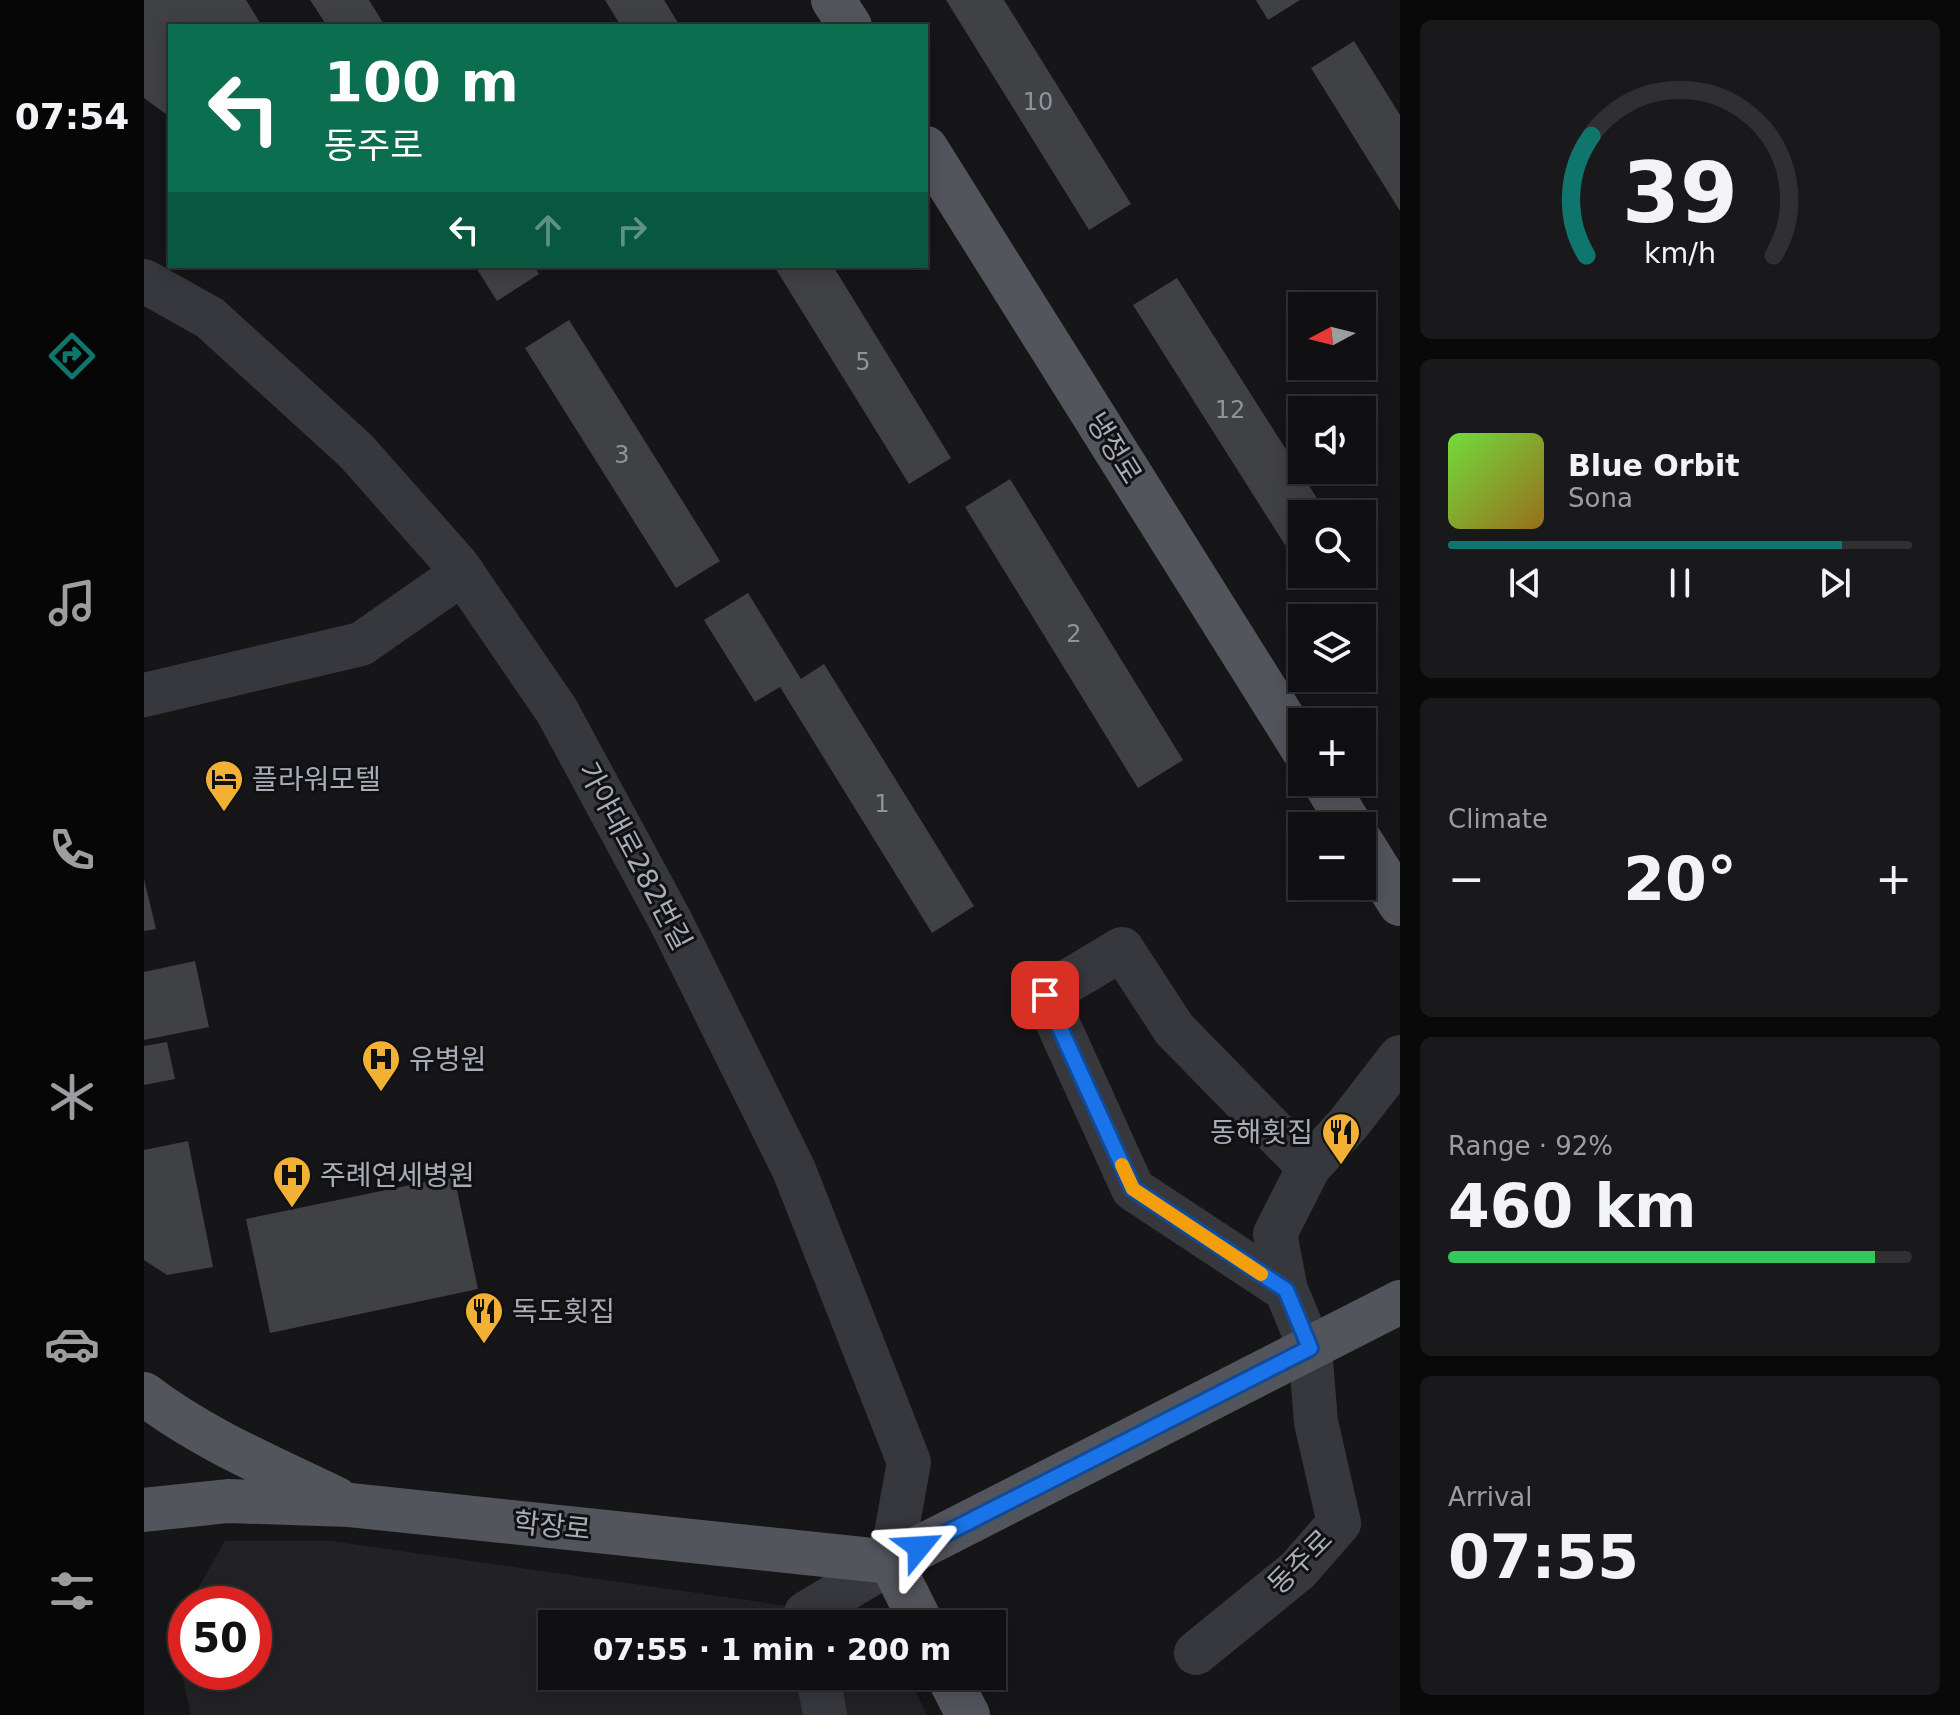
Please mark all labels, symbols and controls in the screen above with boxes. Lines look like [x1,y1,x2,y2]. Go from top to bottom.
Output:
text: 100 m [324,49,519,114]
icon: left [192,56,296,160]
house number: 10 [1023,88,1053,116]
text: 07:54 [15,96,129,137]
text: 동주로 [324,125,423,166]
text: 39 [1622,144,1738,241]
icon: left [442,208,486,252]
icon: ahead [526,208,570,252]
icon: right [610,208,654,252]
text: km/h [1644,236,1716,270]
north arrow [1288,292,1376,380]
map controls [1288,292,1376,900]
icon: directions [44,328,100,384]
house number: 5 [855,348,871,376]
house number: 12 [1215,396,1245,424]
button: sound [1288,396,1376,484]
street label: 냉정로 [1080,406,1148,490]
house number: 3 [614,441,630,469]
text: Blue Orbit [1568,448,1740,483]
text: Sona [1568,483,1633,513]
button: search [1288,500,1376,588]
icon: previous [1503,561,1547,605]
icon: pause [1658,561,1702,605]
icon: next [1813,561,1857,605]
icon: music [44,575,100,631]
button: layers [1288,604,1376,692]
house number: 2 [1066,620,1082,648]
button: + [1288,708,1376,796]
street label: 가야대로282번길 [572,756,698,956]
hotel icon: 플라워모텔 [203,758,245,813]
place label: 플라워모텔 [252,763,381,796]
house number: 1 [874,790,890,818]
text: Climate [1448,804,1548,834]
button: − [1288,812,1376,900]
icon: phone [44,822,100,878]
text: 20° [1623,844,1737,914]
text: − [1448,853,1485,904]
text: + [1875,853,1912,904]
pin [1011,961,1079,1029]
icon: arrive [1023,973,1067,1017]
hospital icon: 유병원 [360,1038,402,1093]
place label: 유병원 [409,1043,486,1076]
icon: climate [44,1069,100,1125]
restaurant icon: 동해횟집 [1320,1111,1362,1166]
place label: 동해횟집 [1210,1116,1313,1149]
text: Range · 92% [1448,1131,1613,1161]
hospital icon: 주례연세병원 [271,1154,313,1209]
place label: 주례연세병원 [320,1159,475,1192]
text: 460 km [1448,1171,1697,1241]
restaurant icon: 독도횟집 [463,1290,505,1345]
place label: 독도횟집 [512,1295,615,1328]
icon: car [44,1316,100,1372]
text: Arrival [1448,1482,1532,1512]
position arrow [877,1505,961,1589]
street label: 학장로 [512,1506,592,1546]
text: 07:55 [1448,1522,1639,1592]
street label: 동주로 [1261,1523,1339,1601]
icon: filters [44,1563,100,1619]
speed limit sign: 50 [168,1586,272,1690]
text: 07:55 · 1 min · 200 m [593,1632,951,1667]

